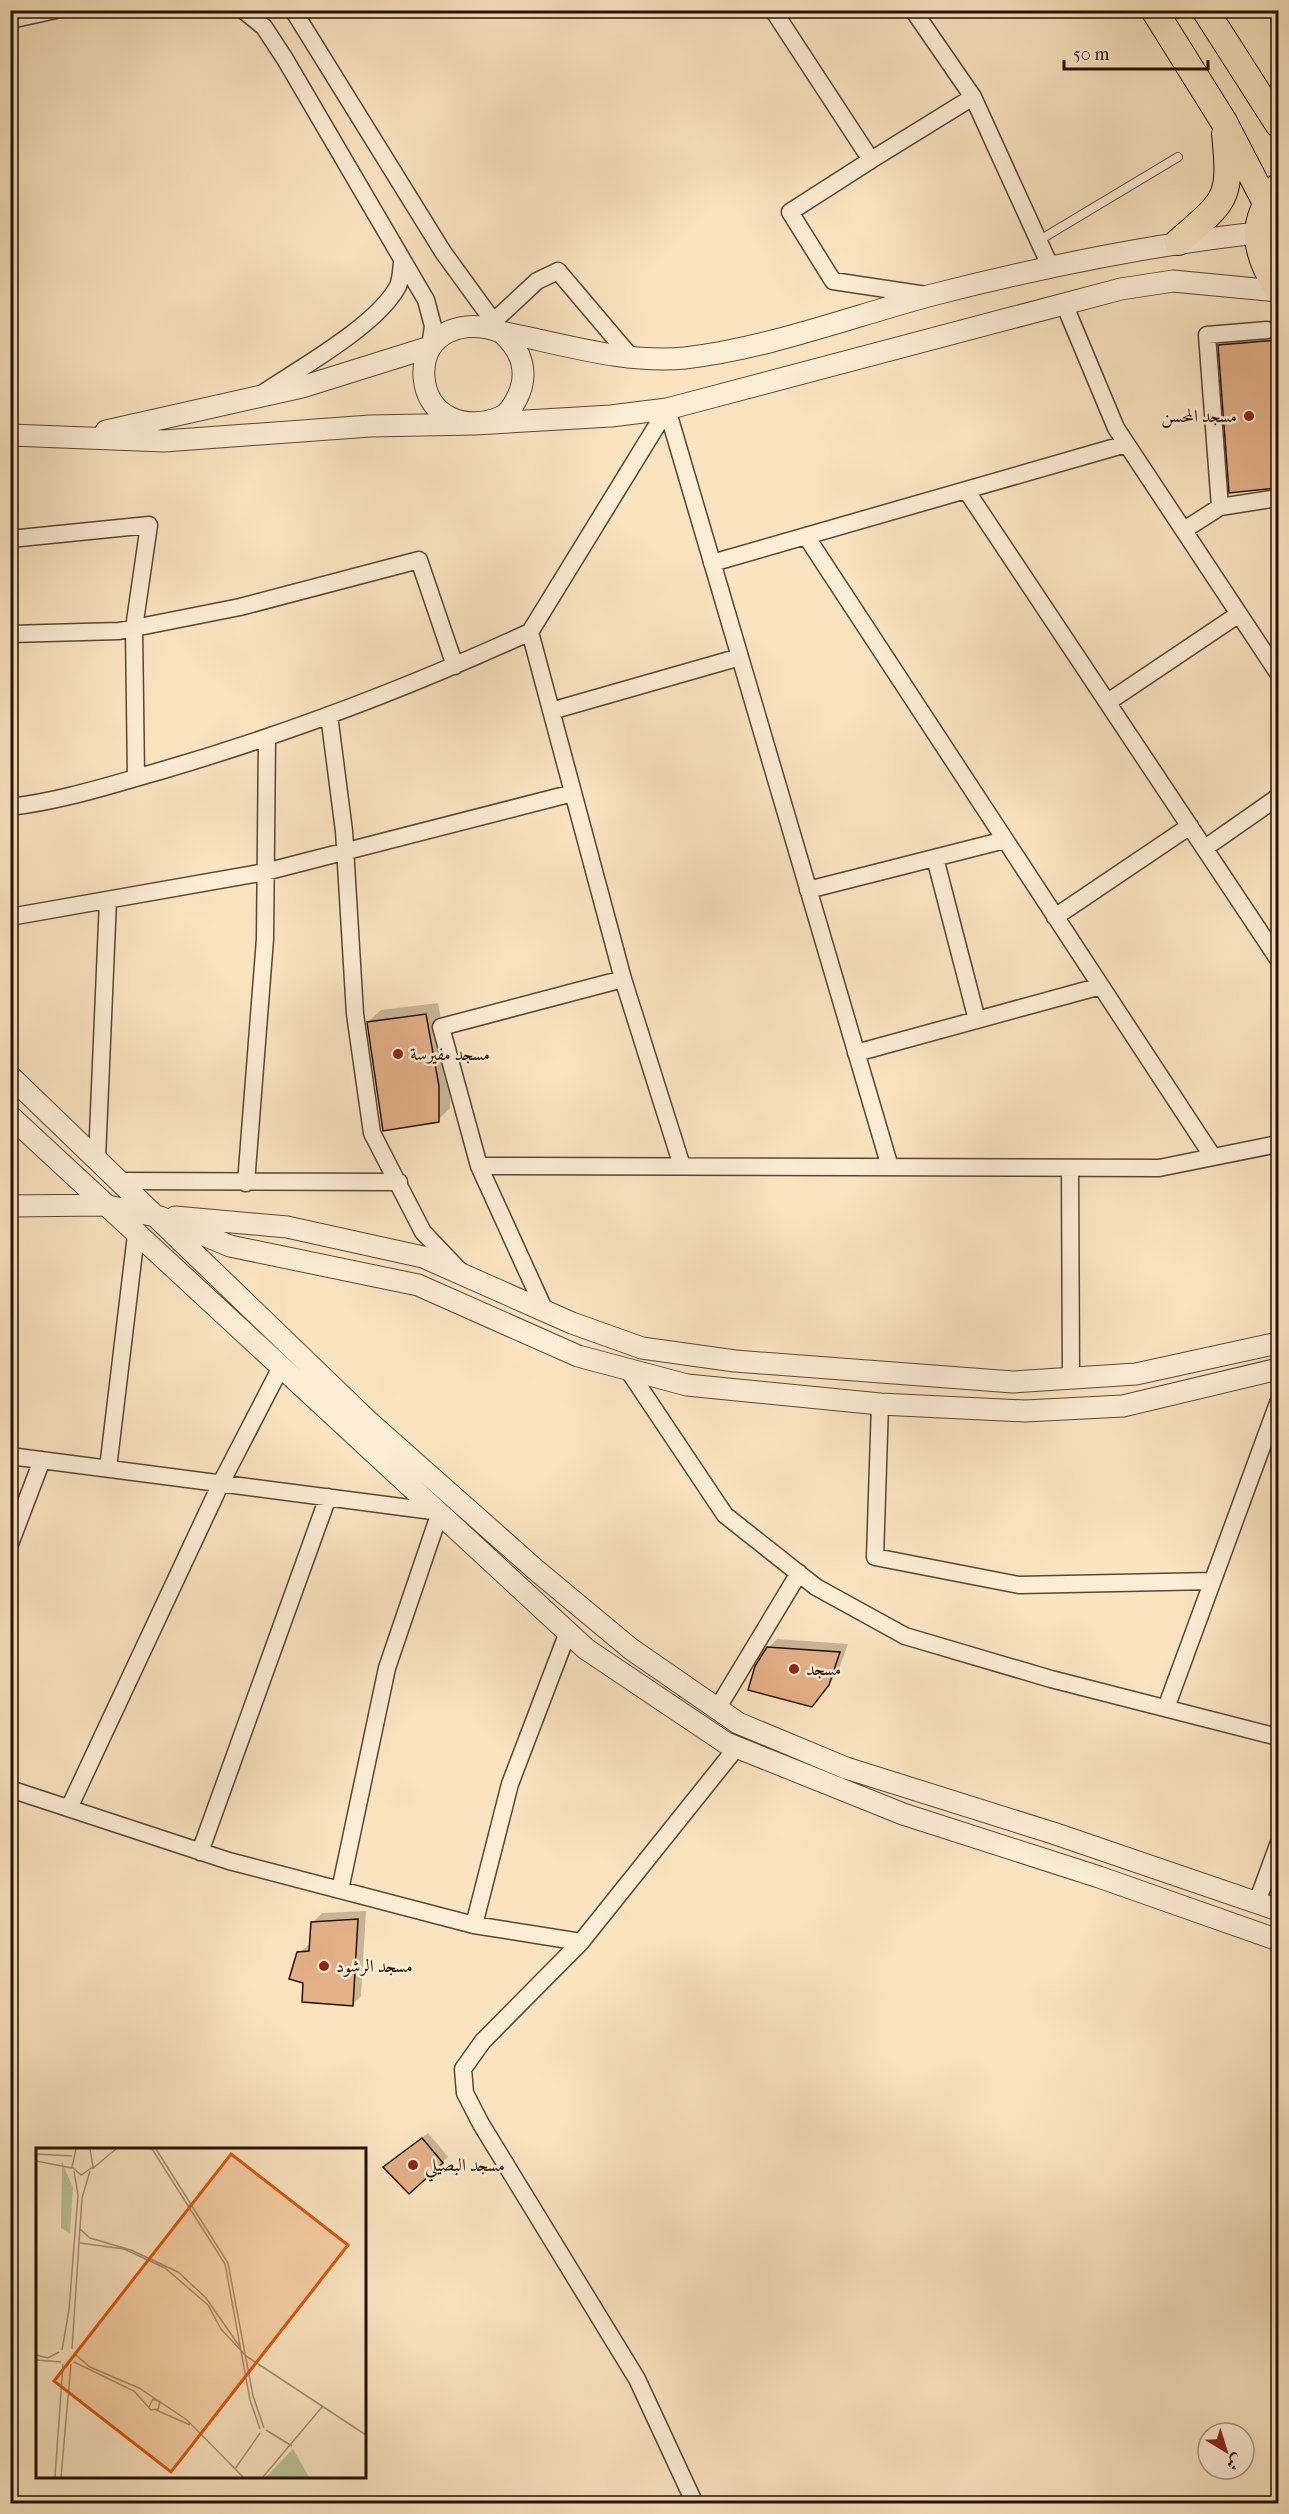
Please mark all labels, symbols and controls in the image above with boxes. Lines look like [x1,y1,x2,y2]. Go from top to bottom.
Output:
scale bar [1064,33,1208,71]
text: 50 m [1073,44,1110,65]
place label: مسجد المحسن [1161,406,1237,428]
marker: مسجد المحسن [1242,409,1256,423]
place label: مسجد مفيرسة [410,1044,490,1065]
marker: مسجد مفيرسة [391,1047,405,1061]
place label: مسجد [806,1659,841,1680]
marker: مسجد [787,1662,801,1676]
place label: مسجد الرشود [336,1956,413,1977]
marker: مسجد الرشود [317,1959,331,1973]
inset map [36,2148,366,2478]
place label: مسجد البصيلي [425,2155,505,2182]
marker: مسجد البصيلي [406,2158,420,2172]
north arrow [1196,2421,1256,2481]
text: ش [1223,2450,1247,2475]

